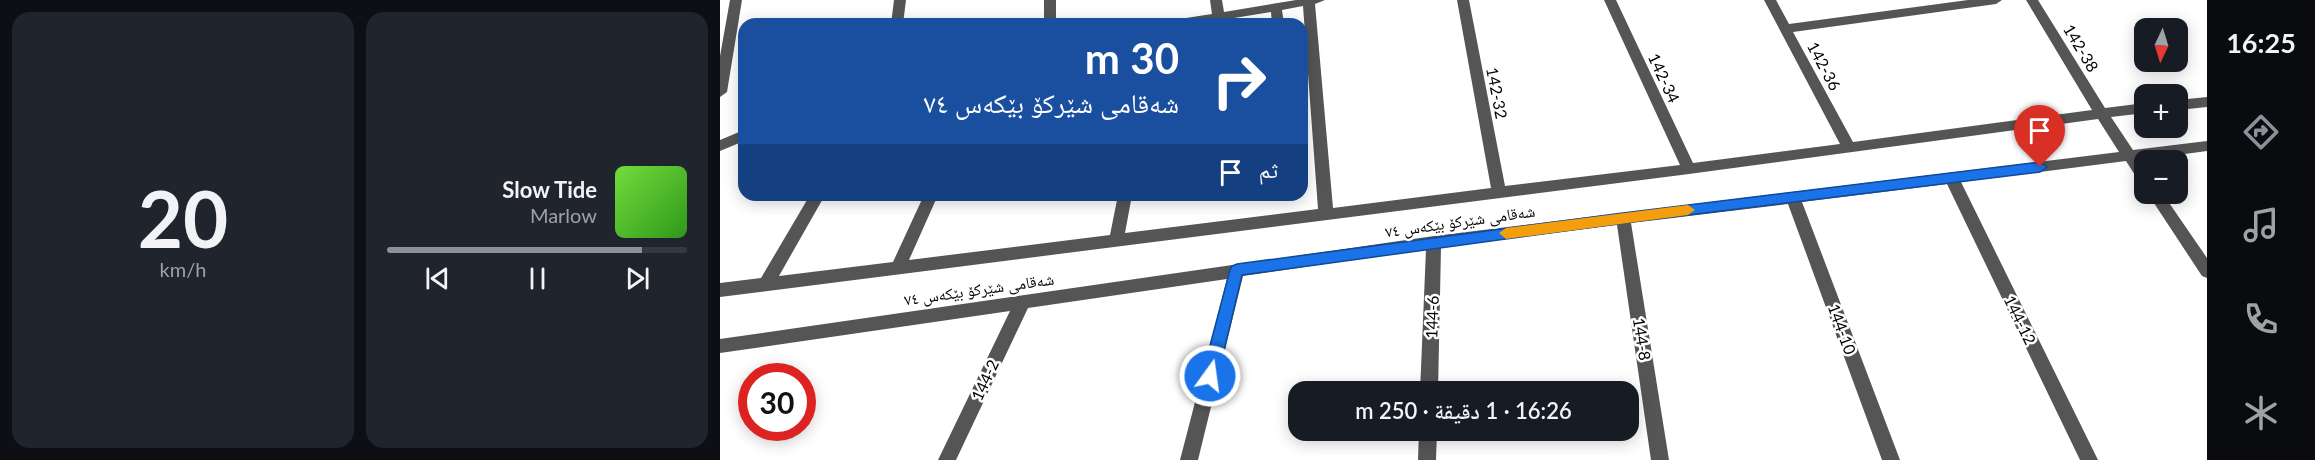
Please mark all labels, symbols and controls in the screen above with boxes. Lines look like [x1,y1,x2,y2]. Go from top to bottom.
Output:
north arrow [2134,18,2188,72]
map controls [2134,18,2188,204]
street label: 142-38 [2060,20,2103,75]
text: 16:25 [2226,26,2296,59]
text: 30 m [1085,33,1179,83]
street label: 142-36 [1804,38,1845,93]
icon: right [1200,42,1278,120]
street label: 142-34 [1645,50,1684,106]
street label: 142-32 [1483,65,1512,120]
button: + [2134,84,2188,138]
text: شەقامی شێرکۆ بێکەس ٧٤ [924,86,1179,119]
pin [2014,105,2065,167]
icon: directions [2240,111,2282,153]
icon: arrive [2023,114,2056,147]
button: − [2134,150,2188,204]
icon: arrive [1214,156,1247,189]
text: ثم [1259,156,1278,183]
text: 20 [138,171,228,265]
text: Slow Tide [502,176,597,203]
street label: شەقامی شێرکۆ بێکەس ٧٤ [1384,201,1536,242]
text: Marlow [530,203,597,227]
icon: music [2240,204,2282,246]
text: km/h [160,257,206,281]
icon: previous [421,262,454,295]
icon: pause [521,262,554,295]
icon: next [621,262,654,295]
street label: شەقامی شێرکۆ بێکەس ٧٤ [903,269,1055,310]
street label: 144-12 [2000,292,2040,347]
street label: 144-6 [1421,295,1442,339]
icon: phone [2240,298,2282,340]
street label: 144-10 [1825,301,1860,357]
street label: 144-8 [1630,316,1655,362]
position arrow [1178,344,1242,408]
street label: 144-2 [967,356,1002,403]
speed limit sign: 30 [738,363,816,441]
icon: climate [2240,392,2282,434]
text: 16:26 · 1 دقيقة · 250 m [1355,397,1572,424]

